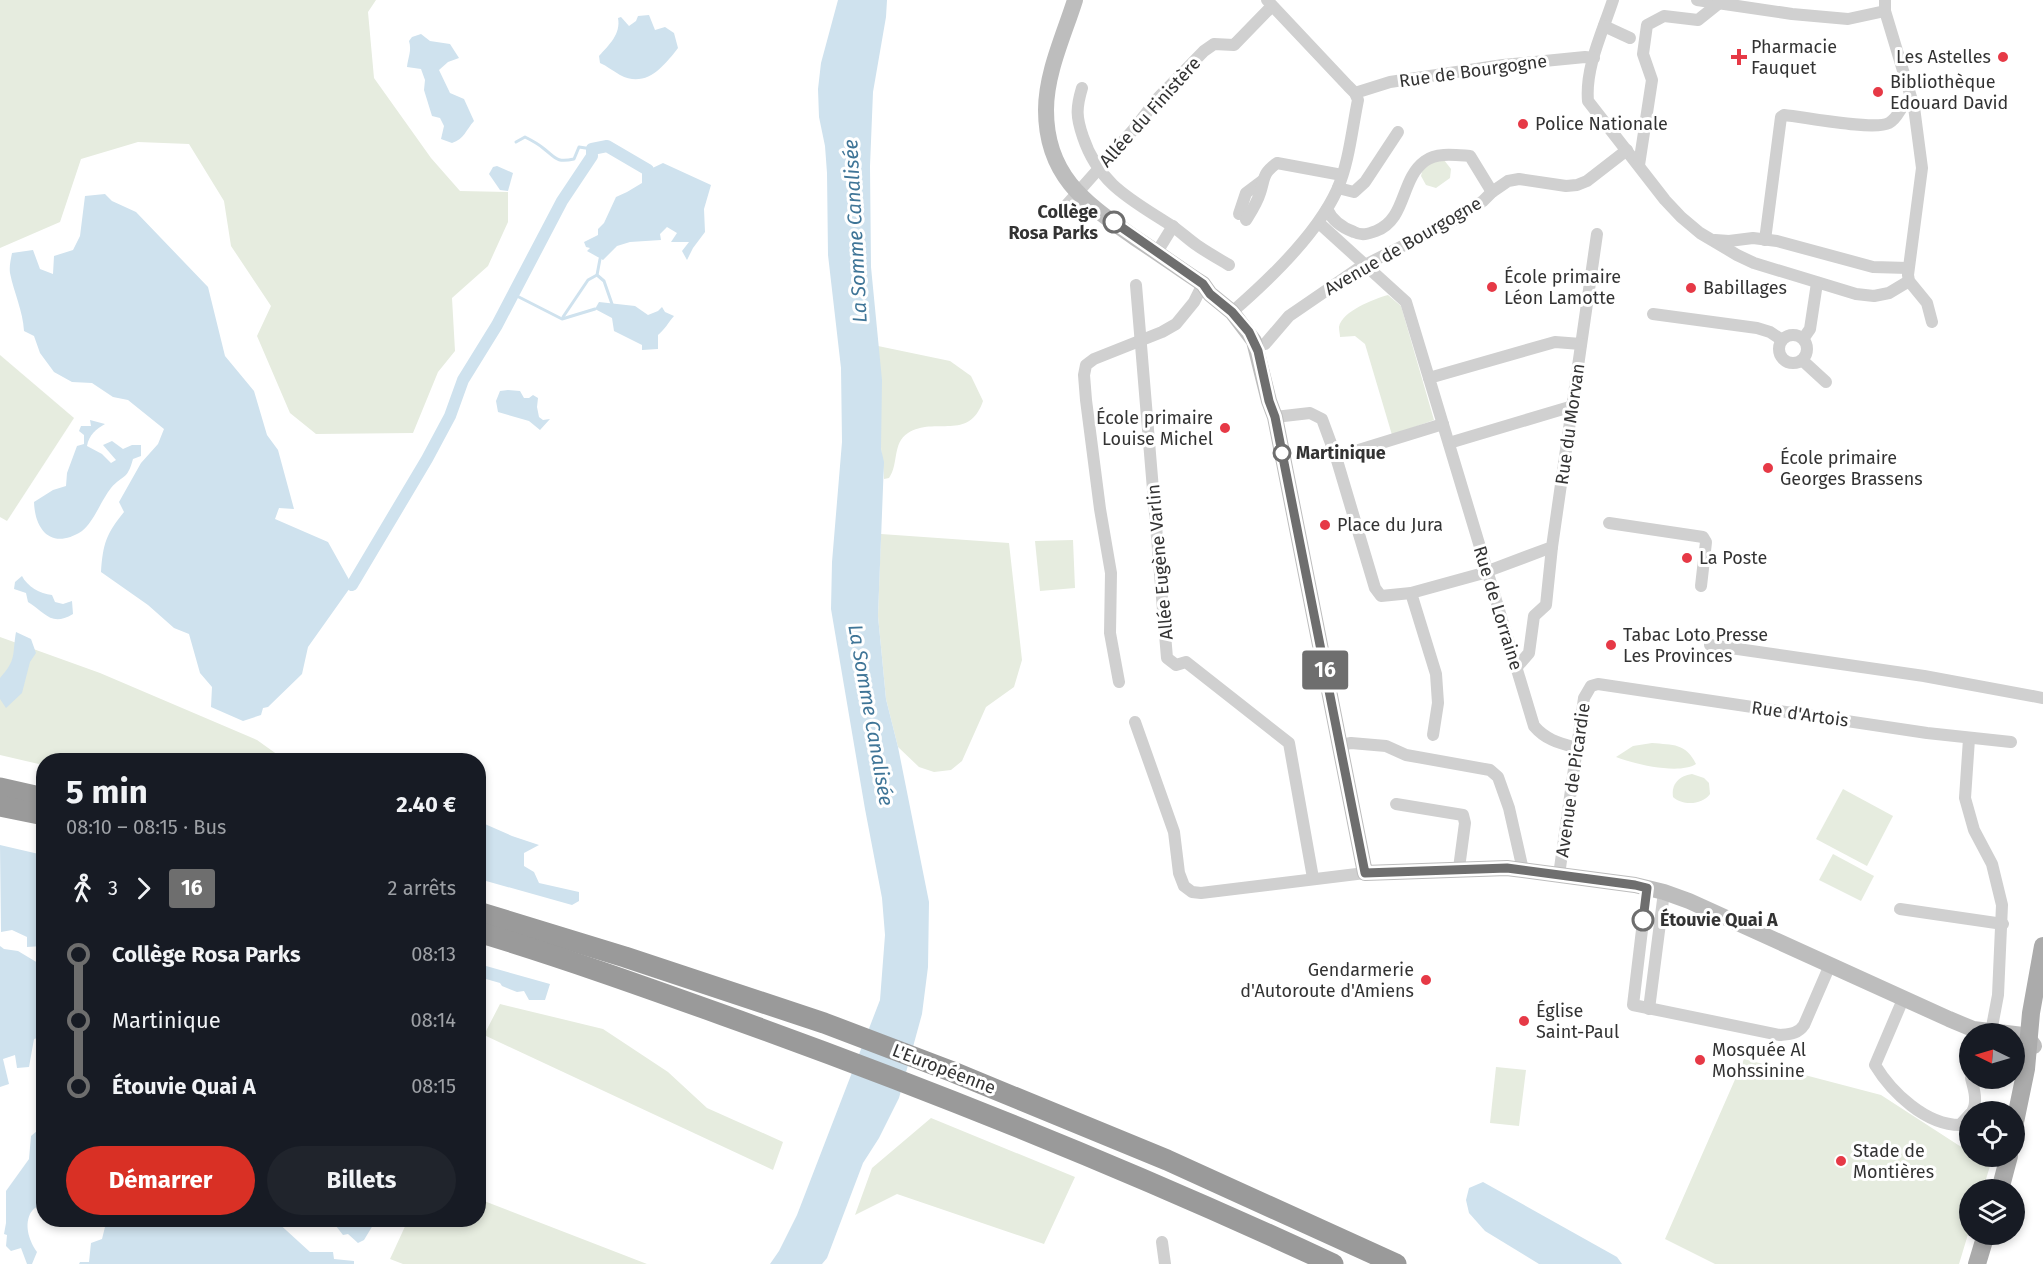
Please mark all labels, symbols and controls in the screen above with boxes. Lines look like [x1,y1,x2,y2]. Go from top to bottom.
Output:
place label: Pharmacie Fauquet [1751,36,1837,79]
place label: Les Astelles [1896,46,1991,68]
street label: Rue de Bourgogne [1398,50,1548,92]
marker: Pharmacie Fauquet [1732,50,1746,64]
marker: Les Astelles [1996,50,2010,64]
street label: Allée du Finistère [1095,52,1205,172]
place label: Bibliothèque Edouard David [1890,71,2008,114]
marker: Bibliothèque Edouard David [1871,85,1885,99]
place label: Police Nationale [1535,113,1668,135]
marker: Police Nationale [1516,117,1530,131]
water label: La Somme Canalisée [838,139,872,323]
street label: Avenue de Bourgogne [1321,192,1485,300]
place label: Collège Rosa Parks [1009,201,1098,244]
marker: Collège Rosa Parks [1103,211,1125,233]
place label: École primaire Léon Lamotte [1504,265,1621,309]
place label: Babillages [1703,277,1787,299]
marker: École primaire Léon Lamotte [1485,280,1499,294]
marker: Babillages [1684,281,1698,295]
street label: Rue du Morvan [1551,362,1589,486]
place label: École primaire Louise Michel [1096,406,1213,450]
marker: École primaire Louise Michel [1218,421,1232,435]
place label: Martinique [1296,442,1386,464]
marker: Martinique [1273,444,1291,462]
place label: École primaire Georges Brassens [1780,446,1923,490]
marker: École primaire Georges Brassens [1761,461,1775,475]
street label: Allée Eugène Varlin [1142,483,1178,641]
place label: Place du Jura [1337,514,1443,536]
marker: Place du Jura [1318,518,1332,532]
street label: Rue de Lorraine [1469,543,1527,673]
place label: La Poste [1699,547,1767,569]
marker: La Poste [1680,551,1694,565]
water label: La Somme Canalisée [843,622,899,808]
place label: Tabac Loto Presse Les Provinces [1623,624,1768,667]
marker: Tabac Loto Presse Les Provinces [1604,638,1618,652]
line badge: 16 [1298,650,1352,690]
text: 16 [1314,657,1336,683]
street label: Rue d'Artois [1750,696,1850,732]
street label: Avenue de Picardie [1551,701,1595,859]
text: 5 min [66,772,148,812]
text: 2.40 € [396,791,456,818]
text: 08:10 – 08:15 · Bus [66,815,226,839]
icon: walk [66,872,99,905]
icon: forward [127,872,160,905]
text: 16 [181,875,203,901]
text: 3 [108,876,118,900]
text: 2 arrêts [388,876,456,900]
place label: Étouvie Quai A [1660,908,1778,931]
marker: Étouvie Quai A [1632,909,1654,931]
text: Collège Rosa Parks [112,941,301,968]
text: 08:13 [411,942,456,966]
place label: Gendarmerie d'Autoroute d'Amiens [1240,959,1414,1002]
marker: Gendarmerie d'Autoroute d'Amiens [1419,973,1433,987]
place label: Église Saint-Paul [1536,999,1619,1043]
text: Martinique [112,1007,221,1034]
text: 08:14 [411,1008,456,1032]
marker: Église Saint-Paul [1517,1014,1531,1028]
north arrow [1959,1023,2025,1089]
map controls [1959,1023,2025,1245]
street label: L'Européenne [889,1039,999,1099]
place label: Mosquée Al Mohssinine [1712,1039,1806,1082]
marker: Mosquée Al Mohssinine [1693,1053,1707,1067]
text: Étouvie Quai A [112,1073,256,1100]
text: 08:15 [411,1074,456,1098]
button: locate [1959,1101,2025,1167]
place label: Stade de Montières [1853,1140,1934,1183]
button: Démarrer [66,1146,255,1215]
button: Billets [267,1146,456,1215]
marker: Stade de Montières [1834,1154,1848,1168]
button: layers [1959,1179,2025,1245]

